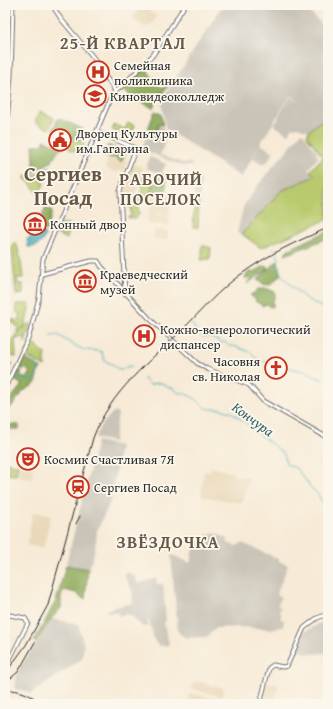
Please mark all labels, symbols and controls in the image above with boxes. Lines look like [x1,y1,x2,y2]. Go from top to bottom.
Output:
district label: 25-Й КВАРТАЛ [60,30,186,55]
place label: Семейная поликлиника [114,56,194,90]
hospital icon: Семейная поликлиника [85,59,111,85]
school or university icon: Киновидеоколледж [82,83,108,109]
place label: Киновидеоколледж [110,87,225,106]
place label: Дворец Культуры им.Гагарина [75,124,178,158]
public building icon: Дворец Культуры им.Гагарина [47,127,73,153]
district label: Сергиев Посад [24,158,102,213]
district label: РАБОЧИЙ ПОСЕЛОК [119,166,203,211]
museum icon: Конный двор [22,211,48,237]
place label: Конный двор [50,215,126,234]
place label: Краеведческий музей [100,265,188,299]
museum icon: Краеведческий музей [72,268,98,294]
place label: Кожно-венерологический диспансер [160,320,311,354]
hospital icon: Кожно-венерологический диспансер [131,323,157,349]
place label: Часовня св. Николая [192,352,260,386]
church icon: Часовня св. Николая [263,355,289,381]
water label: Кончура [228,397,278,441]
theatre icon: Космик Счастливая 7Я [15,446,41,472]
place label: Космик Счастливая 7Я [44,450,174,469]
station icon: Сергиев Посад [65,474,91,500]
place label: Сергиев Посад [94,478,177,497]
district label: ЗВЁЗДОЧКА [116,529,220,554]

